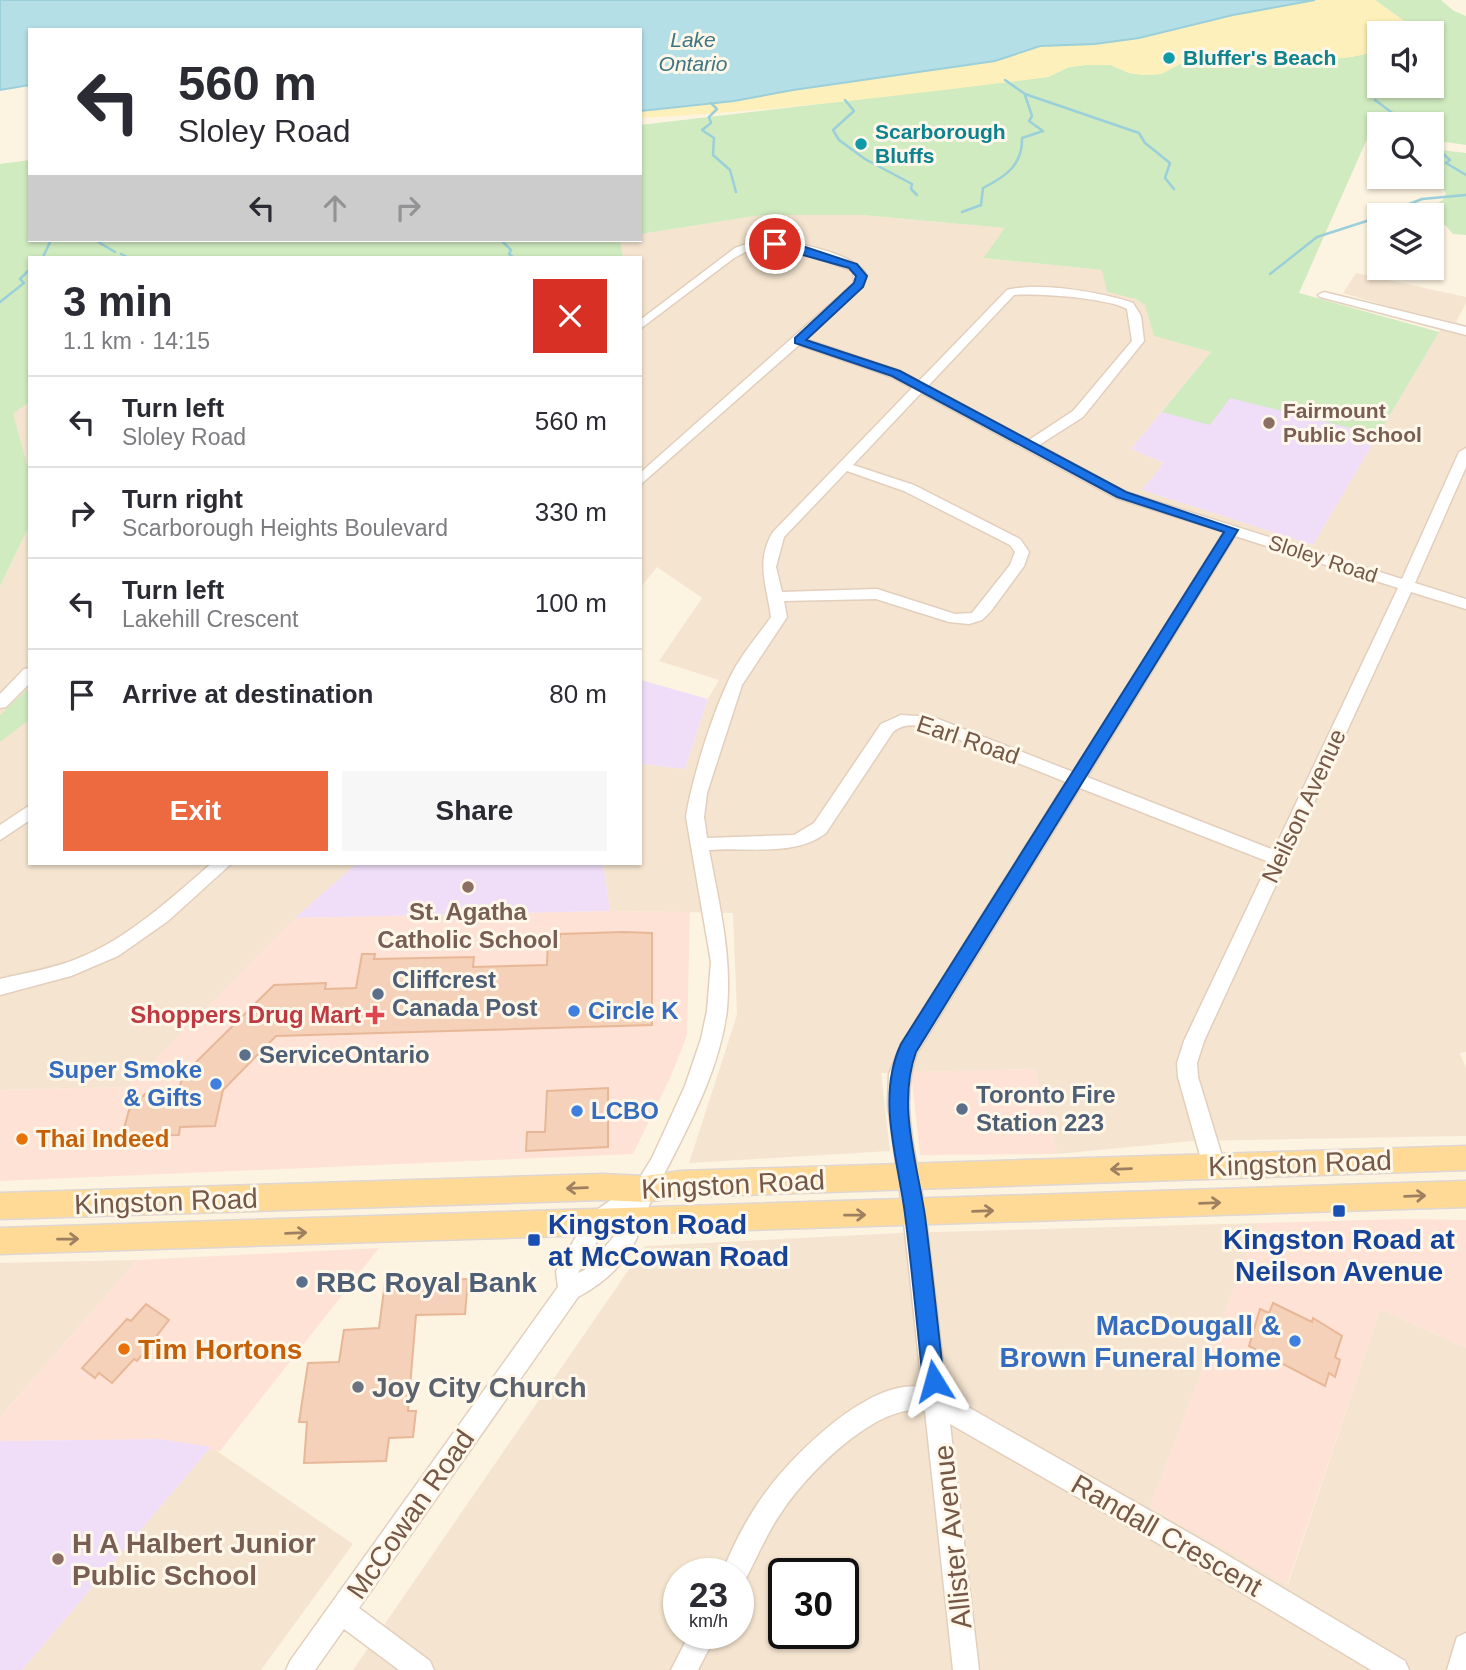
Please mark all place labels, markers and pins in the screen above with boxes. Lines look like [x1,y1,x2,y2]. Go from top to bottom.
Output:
place label: Bluffer's Beach [1183,46,1336,69]
marker: Bluffer's Beach [1161,50,1177,66]
place label: Scarborough Bluffs [875,120,1006,167]
marker: Scarborough Bluffs [853,136,869,152]
pin [745,214,805,274]
place label: Fairmount Public School [1283,399,1422,446]
marker: Fairmount Public School [1261,415,1277,431]
marker: St. Agatha Catholic School [460,879,476,895]
place label: St. Agatha Catholic School [377,898,559,953]
place label: Cliffcrest Canada Post [392,966,537,1021]
marker: Cliffcrest Canada Post [370,986,386,1002]
place label: Circle K [588,997,679,1024]
place label: Shoppers Drug Mart [130,1001,361,1028]
marker: Circle K [566,1003,582,1019]
marker: Shoppers Drug Mart [367,1007,383,1023]
place label: ServiceOntario [259,1041,430,1068]
marker: ServiceOntario [237,1047,253,1063]
place label: Super Smoke & Gifts [49,1056,202,1111]
marker: Super Smoke & Gifts [208,1076,224,1092]
place label: Toronto Fire Station 223 [976,1081,1116,1136]
place label: LCBO [591,1097,659,1124]
marker: Toronto Fire Station 223 [954,1101,970,1117]
marker: LCBO [569,1103,585,1119]
place label: Thai Indeed [36,1125,169,1152]
marker: Thai Indeed [14,1131,30,1147]
marker: Kingston Road at Neilson Avenue [1331,1203,1347,1219]
place label: Kingston Road at McCowan Road [548,1209,789,1272]
place label: Kingston Road at Neilson Avenue [1223,1224,1455,1287]
marker: Kingston Road at McCowan Road [526,1232,542,1248]
place label: RBC Royal Bank [316,1267,537,1298]
marker: RBC Royal Bank [294,1274,310,1290]
place label: MacDougall & Brown Funeral Home [999,1310,1281,1373]
marker: MacDougall & Brown Funeral Home [1287,1333,1303,1349]
place label: Tim Hortons [138,1334,302,1365]
marker: Tim Hortons [116,1341,132,1357]
place label: Joy City Church [372,1372,587,1403]
marker: Joy City Church [350,1379,366,1395]
place label: H A Halbert Junior Public School [72,1528,316,1591]
marker: H A Halbert Junior Public School [50,1551,66,1567]

